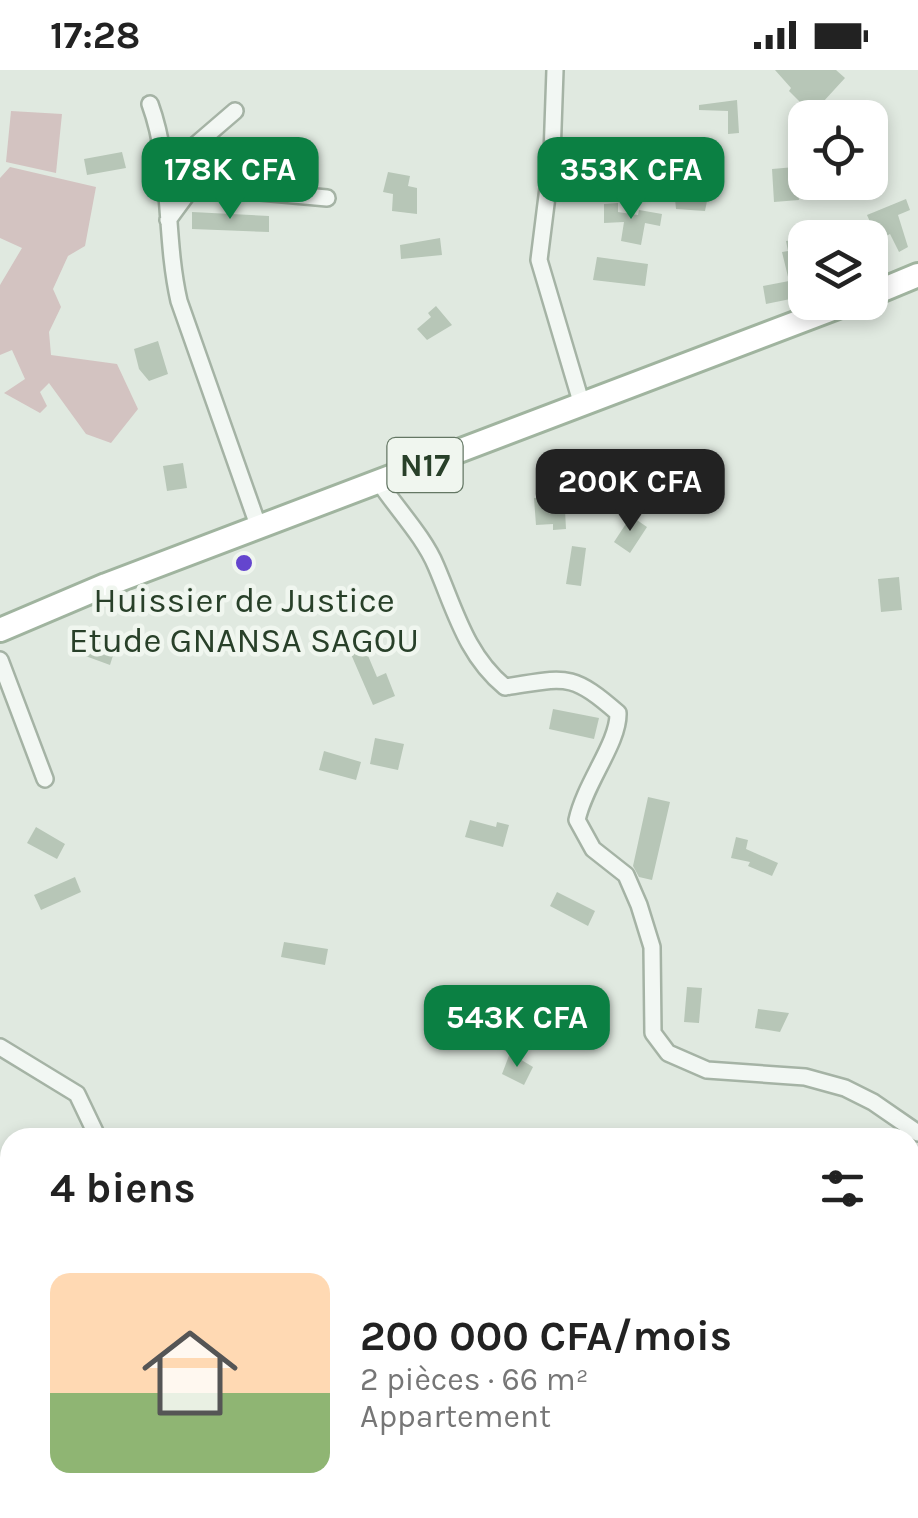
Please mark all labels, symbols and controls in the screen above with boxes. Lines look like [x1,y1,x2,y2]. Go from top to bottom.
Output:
text: 17:28 [50,13,140,58]
map controls [788,100,888,320]
button: locate [788,100,888,200]
pin: 178K CFA [127,137,333,222]
pin: 353K CFA [528,137,734,222]
text: 178K CFA [164,151,296,188]
text: 353K CFA [559,151,703,188]
button: layers [788,220,888,320]
road number: N17 [388,438,462,492]
pin: 200K CFA [527,449,733,534]
text: 200K CFA [558,463,702,500]
marker: Huissier de Justice Etude GNANSA SAGOU [233,552,255,574]
place label: Huissier de Justice Etude GNANSA SAGOU [69,580,419,661]
pin: 543K CFA [414,985,620,1070]
text: 543K CFA [446,999,588,1036]
icon: filters [815,1161,870,1216]
text: 4 biens [50,1163,196,1213]
text: 200 000 CFA/mois [360,1311,732,1361]
icon: home [130,1313,250,1433]
text: 2 pièces · 66 m² [360,1361,589,1398]
text: Appartement [360,1398,551,1435]

